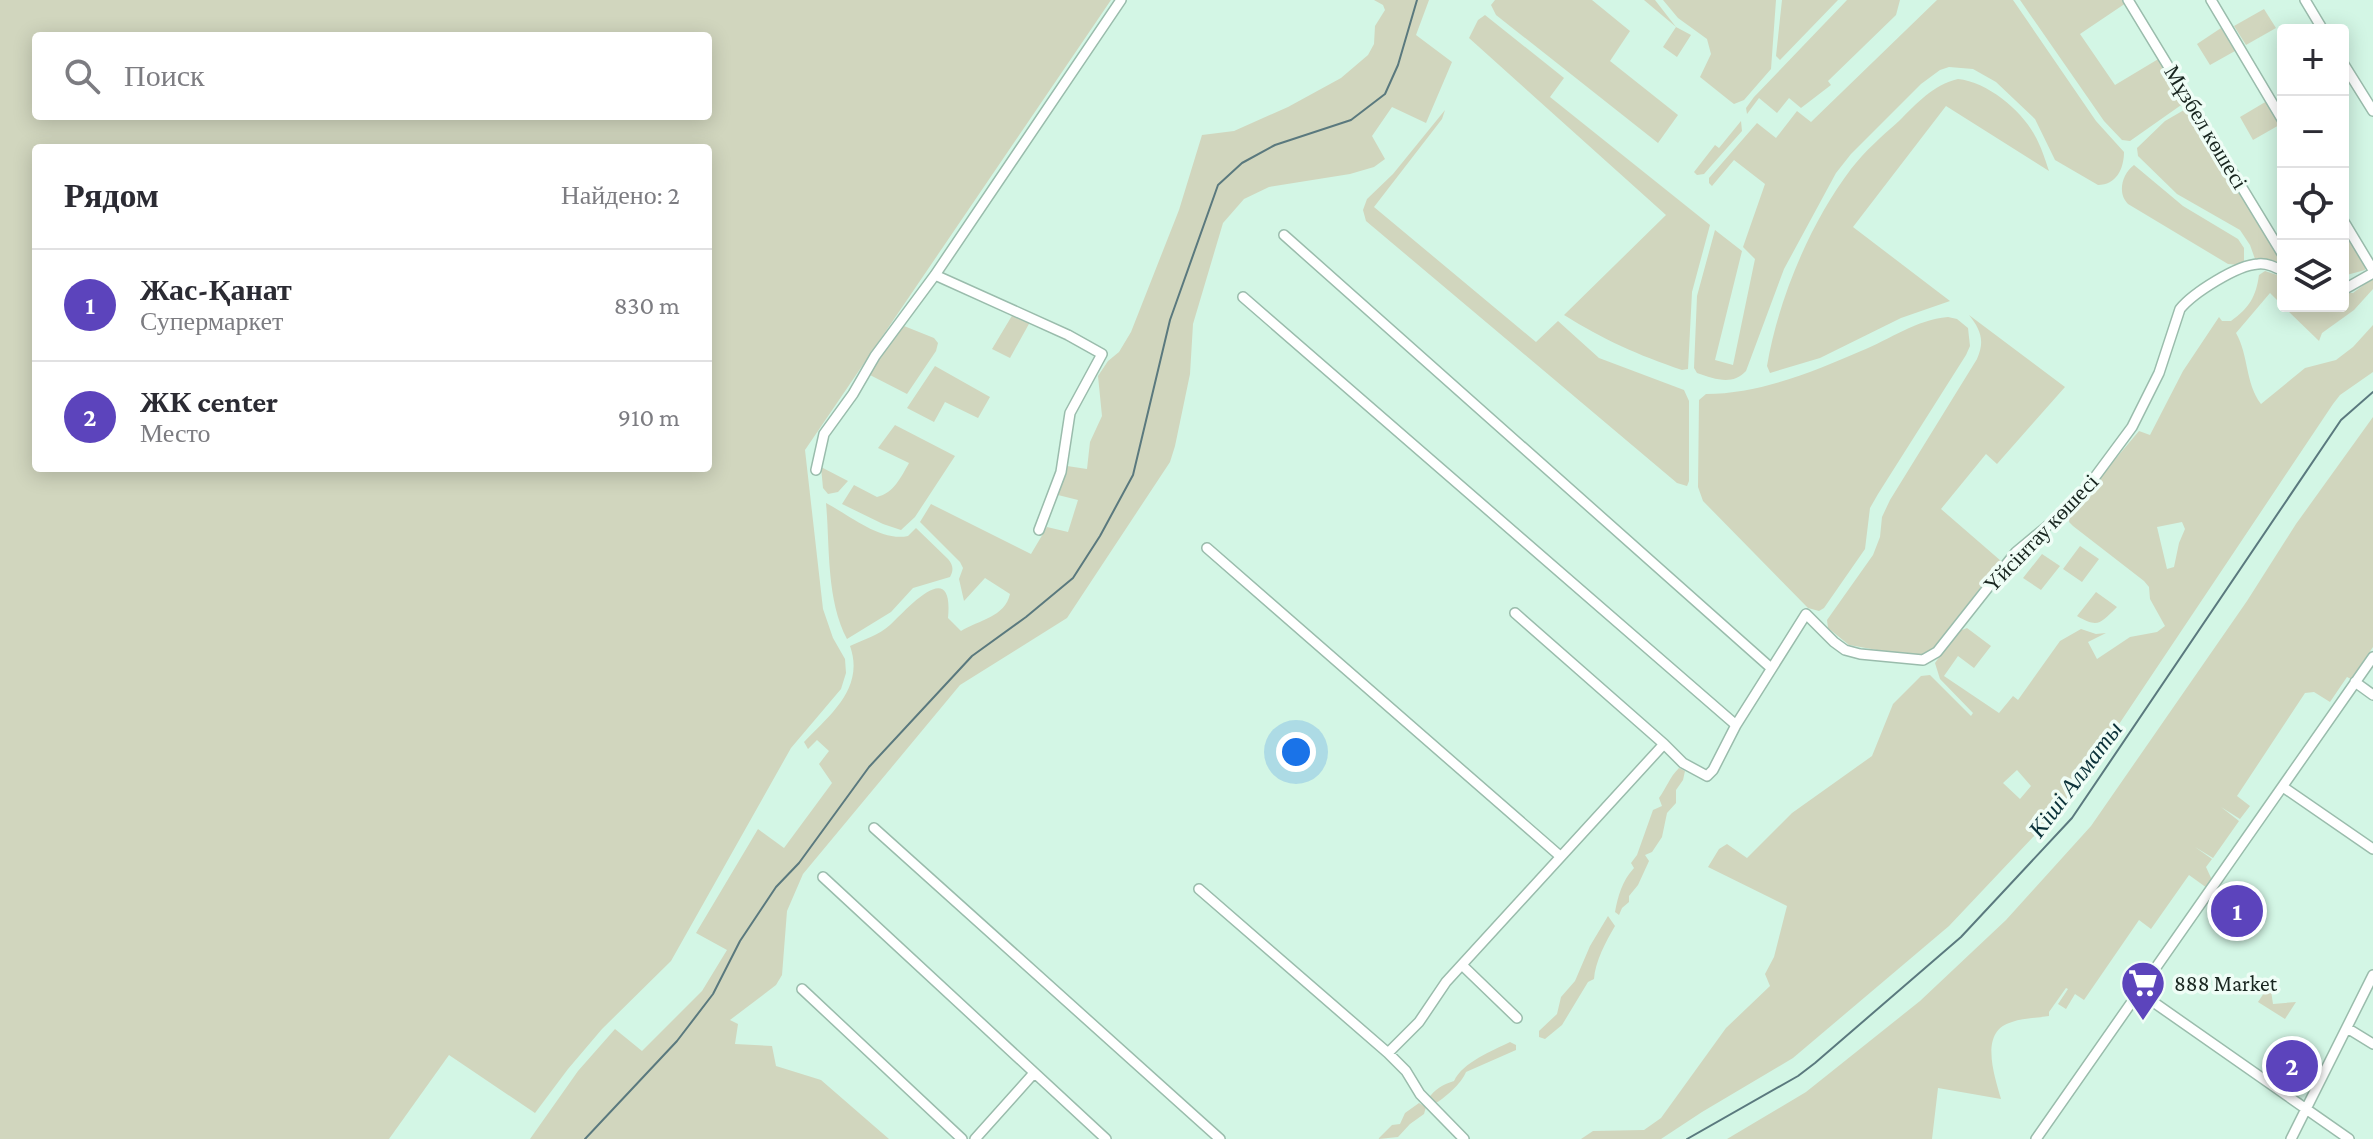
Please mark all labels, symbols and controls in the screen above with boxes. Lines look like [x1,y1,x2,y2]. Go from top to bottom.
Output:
map controls [2277,24,2349,312]
button: + [2277,24,2349,96]
search box [32,32,712,120]
icon: search [60,54,104,98]
text: Поиск [124,59,205,92]
street label: Мұзбел көшесі [2159,61,2253,193]
button: − [2277,96,2349,168]
button: locate [2277,168,2349,240]
text: Рядом [64,177,159,214]
text: Найдено: 2 [561,181,680,210]
button: layers [2277,240,2349,312]
text: Жас-Қанат [140,273,292,306]
text: 1 [85,291,95,320]
text: 830 m [614,291,680,320]
text: Супермаркет [140,307,283,336]
text: ЖК center [140,385,278,418]
text: 2 [83,403,97,432]
text: 910 m [618,403,680,432]
text: Место [140,419,211,448]
street label: Үйсінтау көшесі [1979,469,2103,597]
water label: Кіші Алматы [2022,716,2127,843]
your location [1276,732,1316,772]
pin: 1 [2211,881,2263,941]
supermarket icon: 888 Market [2119,959,2167,1022]
place label: 888 Market [2174,971,2278,996]
pin: 2 [2266,1036,2318,1096]

